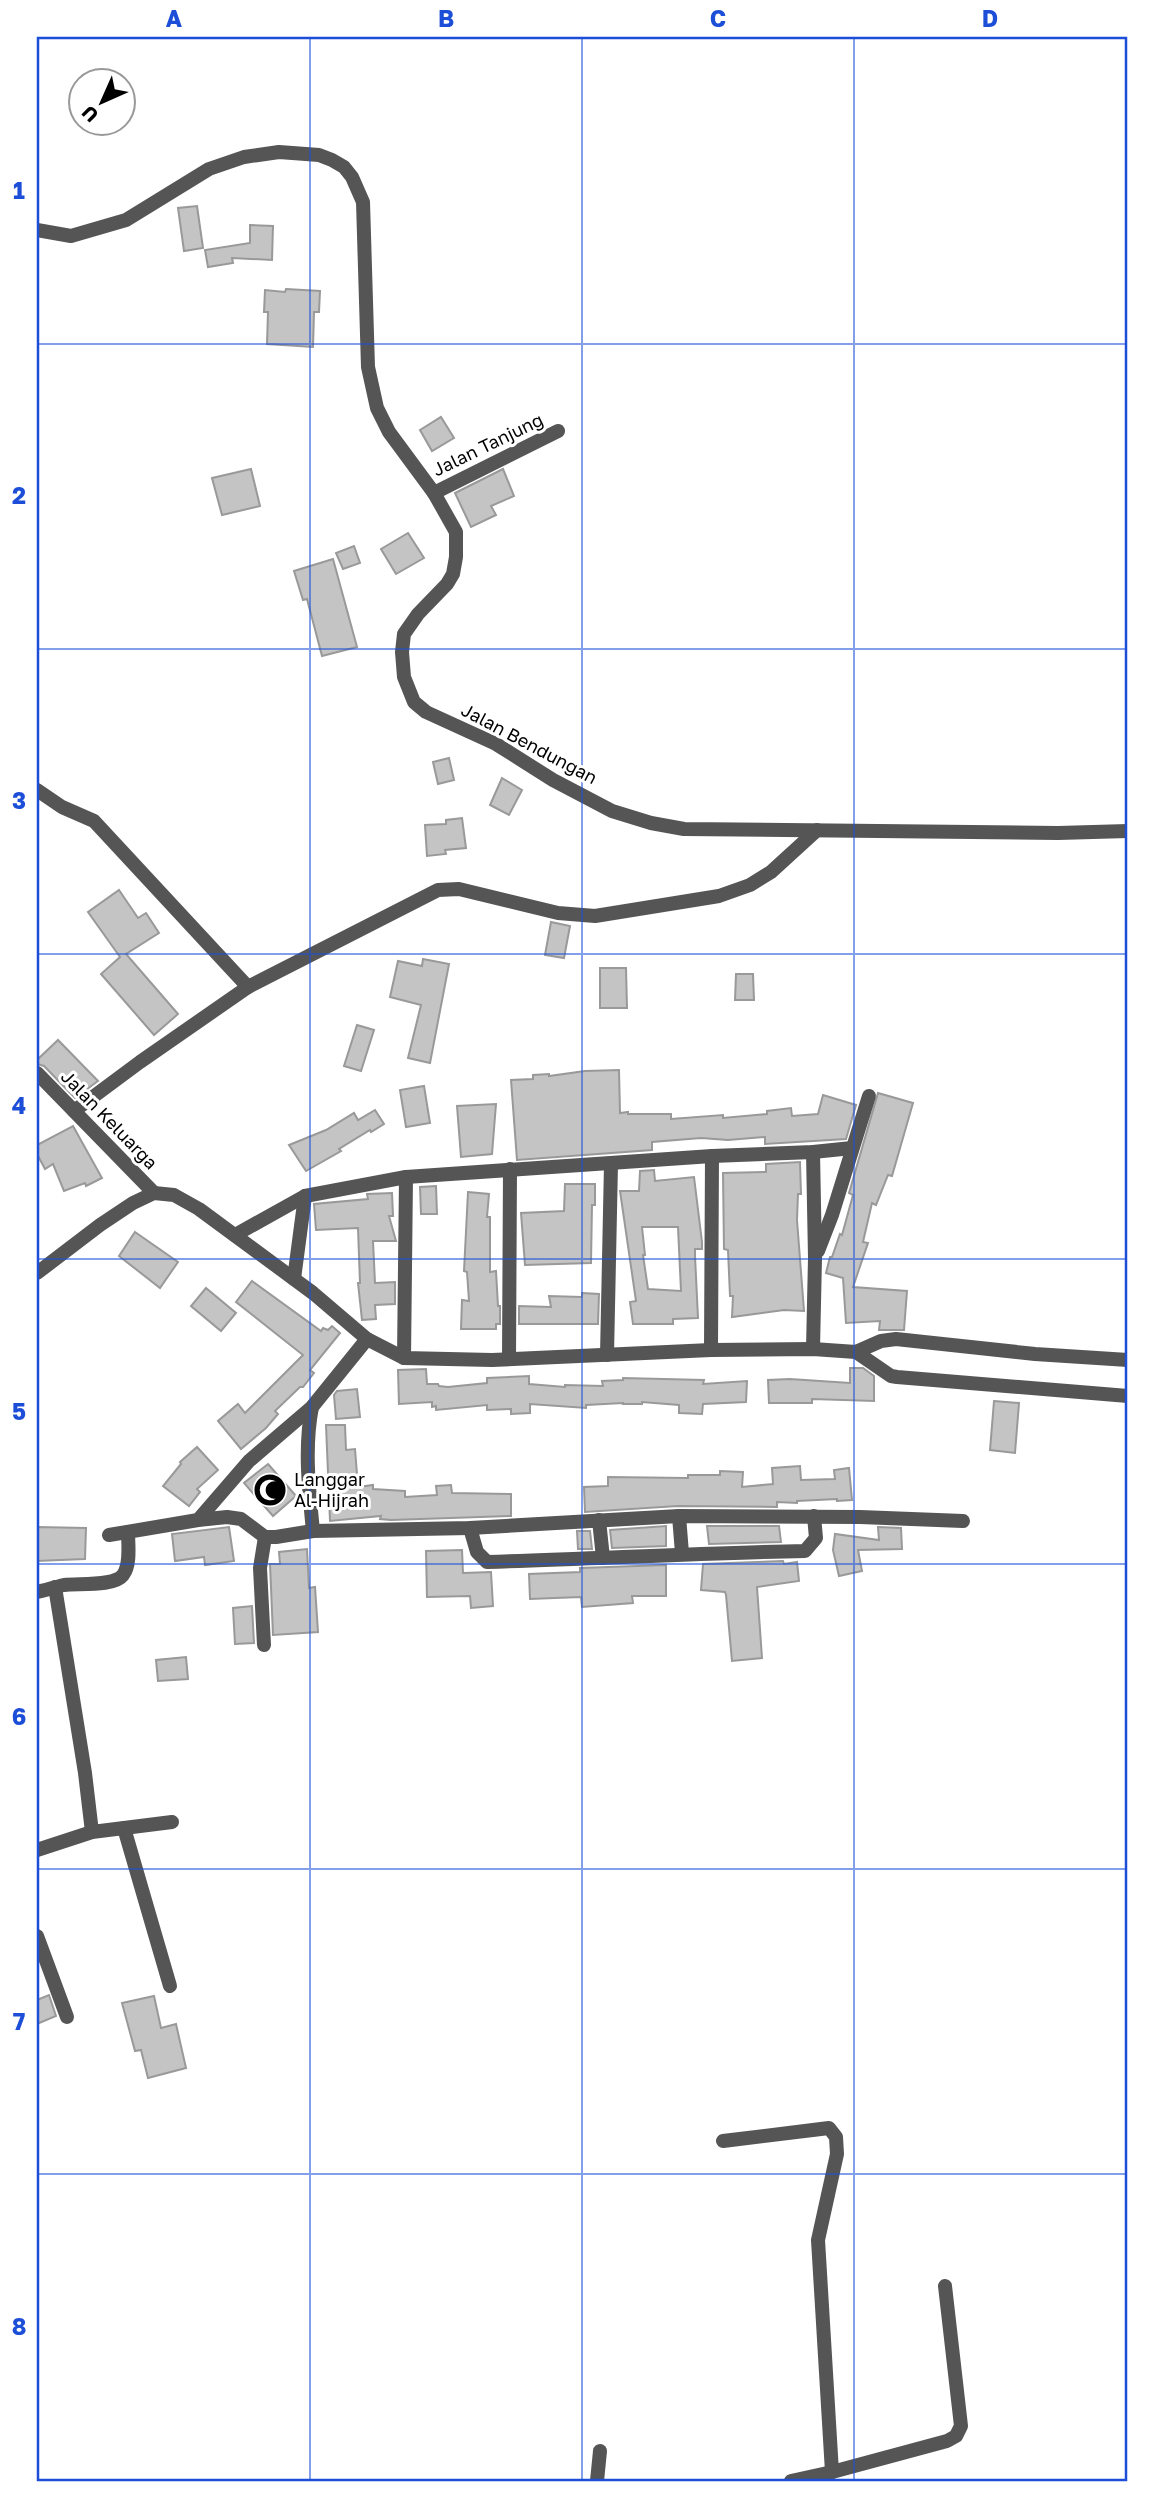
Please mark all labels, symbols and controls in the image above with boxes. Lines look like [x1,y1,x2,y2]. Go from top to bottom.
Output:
text: A [166,4,183,32]
text: B [438,4,454,32]
text: C [710,4,726,32]
text: D [982,4,998,32]
north arrow [66,66,136,136]
text: U [77,101,103,127]
text: 1 [13,176,25,204]
street label: Jalan Tanjung [429,408,546,480]
text: 2 [12,481,26,509]
street label: Jalan Bendungan [458,698,601,788]
text: 3 [12,786,26,814]
street label: Jalan Keluarga [57,1065,162,1173]
text: 4 [12,1091,26,1119]
text: 5 [12,1397,26,1425]
place label: Langgar Al-Hijrah [294,1468,369,1511]
mosque icon: Langgar Al-Hijrah [251,1471,289,1509]
text: 6 [12,1702,26,1730]
text: 7 [13,2007,25,2035]
text: 8 [12,2312,26,2340]

